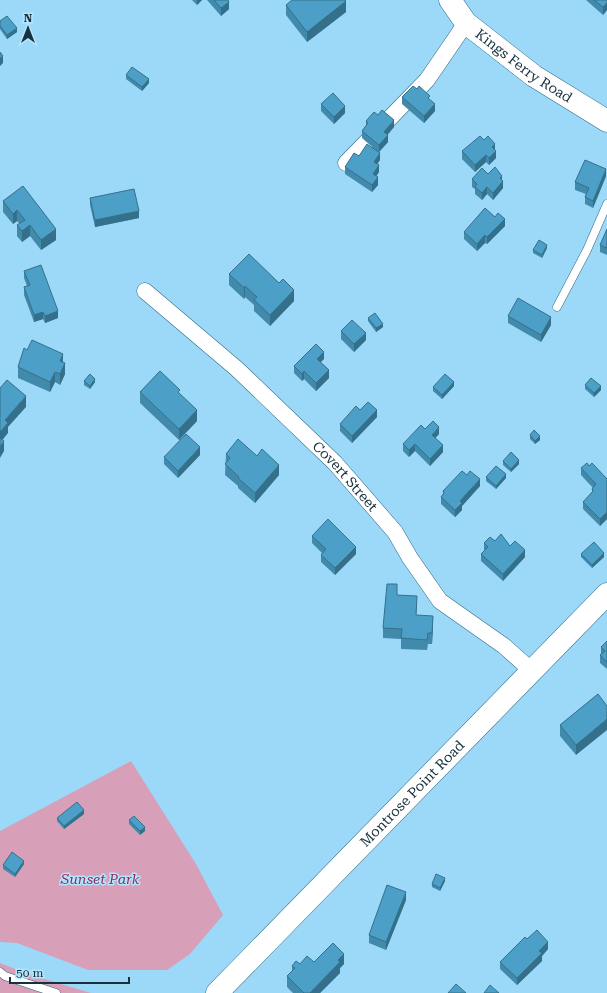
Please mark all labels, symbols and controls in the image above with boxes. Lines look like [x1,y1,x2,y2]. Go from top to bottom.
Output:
north arrow [8,8,48,48]
text: N [24,12,33,25]
street label: Kings Ferry Road [472,25,575,106]
street label: Covert Street [309,438,381,514]
street label: Montrose Point Road [357,737,467,850]
park label: Sunset Park [60,871,140,887]
scale bar [10,959,129,985]
text: 50 m [16,966,43,980]

